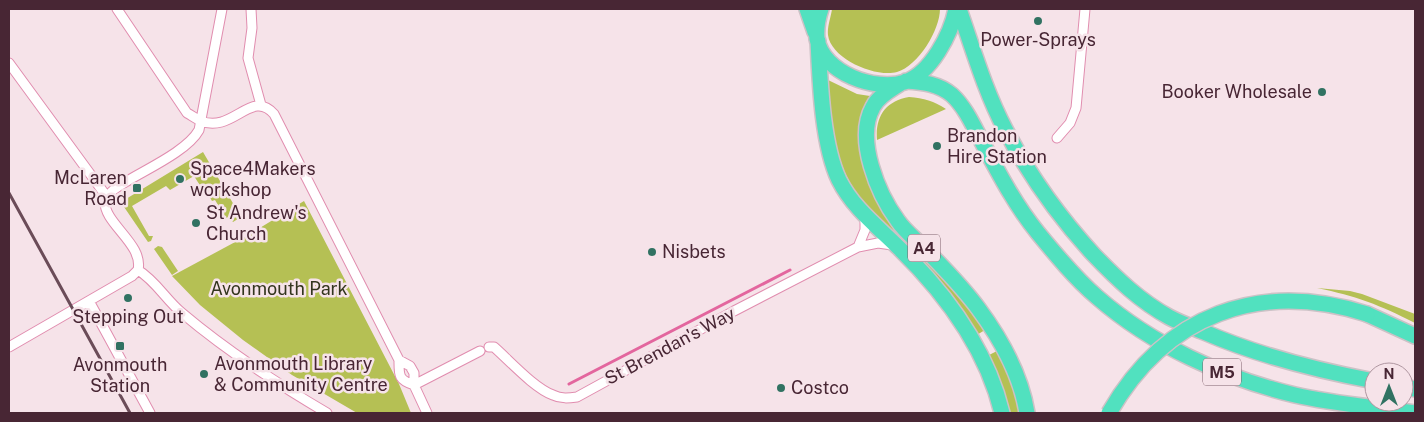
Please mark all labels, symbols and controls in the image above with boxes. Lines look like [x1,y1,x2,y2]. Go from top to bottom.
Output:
marker: Power-Sprays [1032,15,1044,27]
place label: Power-Sprays [980,29,1096,50]
place label: Booker Wholesale [1161,81,1312,102]
marker: Booker Wholesale [1316,86,1328,98]
place label: Brandon Hire Station [947,125,1047,167]
marker: Brandon Hire Station [931,140,943,152]
place label: Space4Makers workshop [190,158,316,200]
place label: McLaren Road [54,167,127,209]
marker: Space4Makers workshop [174,173,186,185]
marker: McLaren Road [131,182,143,194]
place label: St Andrew's Church [206,202,307,244]
marker: St Andrew's Church [190,217,202,229]
road number: A4 [908,234,940,262]
place label: Nisbets [662,241,726,262]
marker: Nisbets [646,246,658,258]
park label: Avonmouth Park [210,278,348,299]
marker: Stepping Out [122,292,134,304]
street label: St Brendan's Way [601,302,739,389]
place label: Stepping Out [72,306,184,327]
marker: Avonmouth Station [114,340,126,352]
place label: Avonmouth Library & Community Centre [214,353,388,395]
place label: Avonmouth Station [73,354,167,396]
road number: M5 [1203,358,1241,386]
north arrow [1364,362,1414,412]
text: N [1384,366,1394,382]
marker: Avonmouth Library & Community Centre [198,368,210,380]
place label: Costco [791,377,849,398]
marker: Costco [775,382,787,394]

